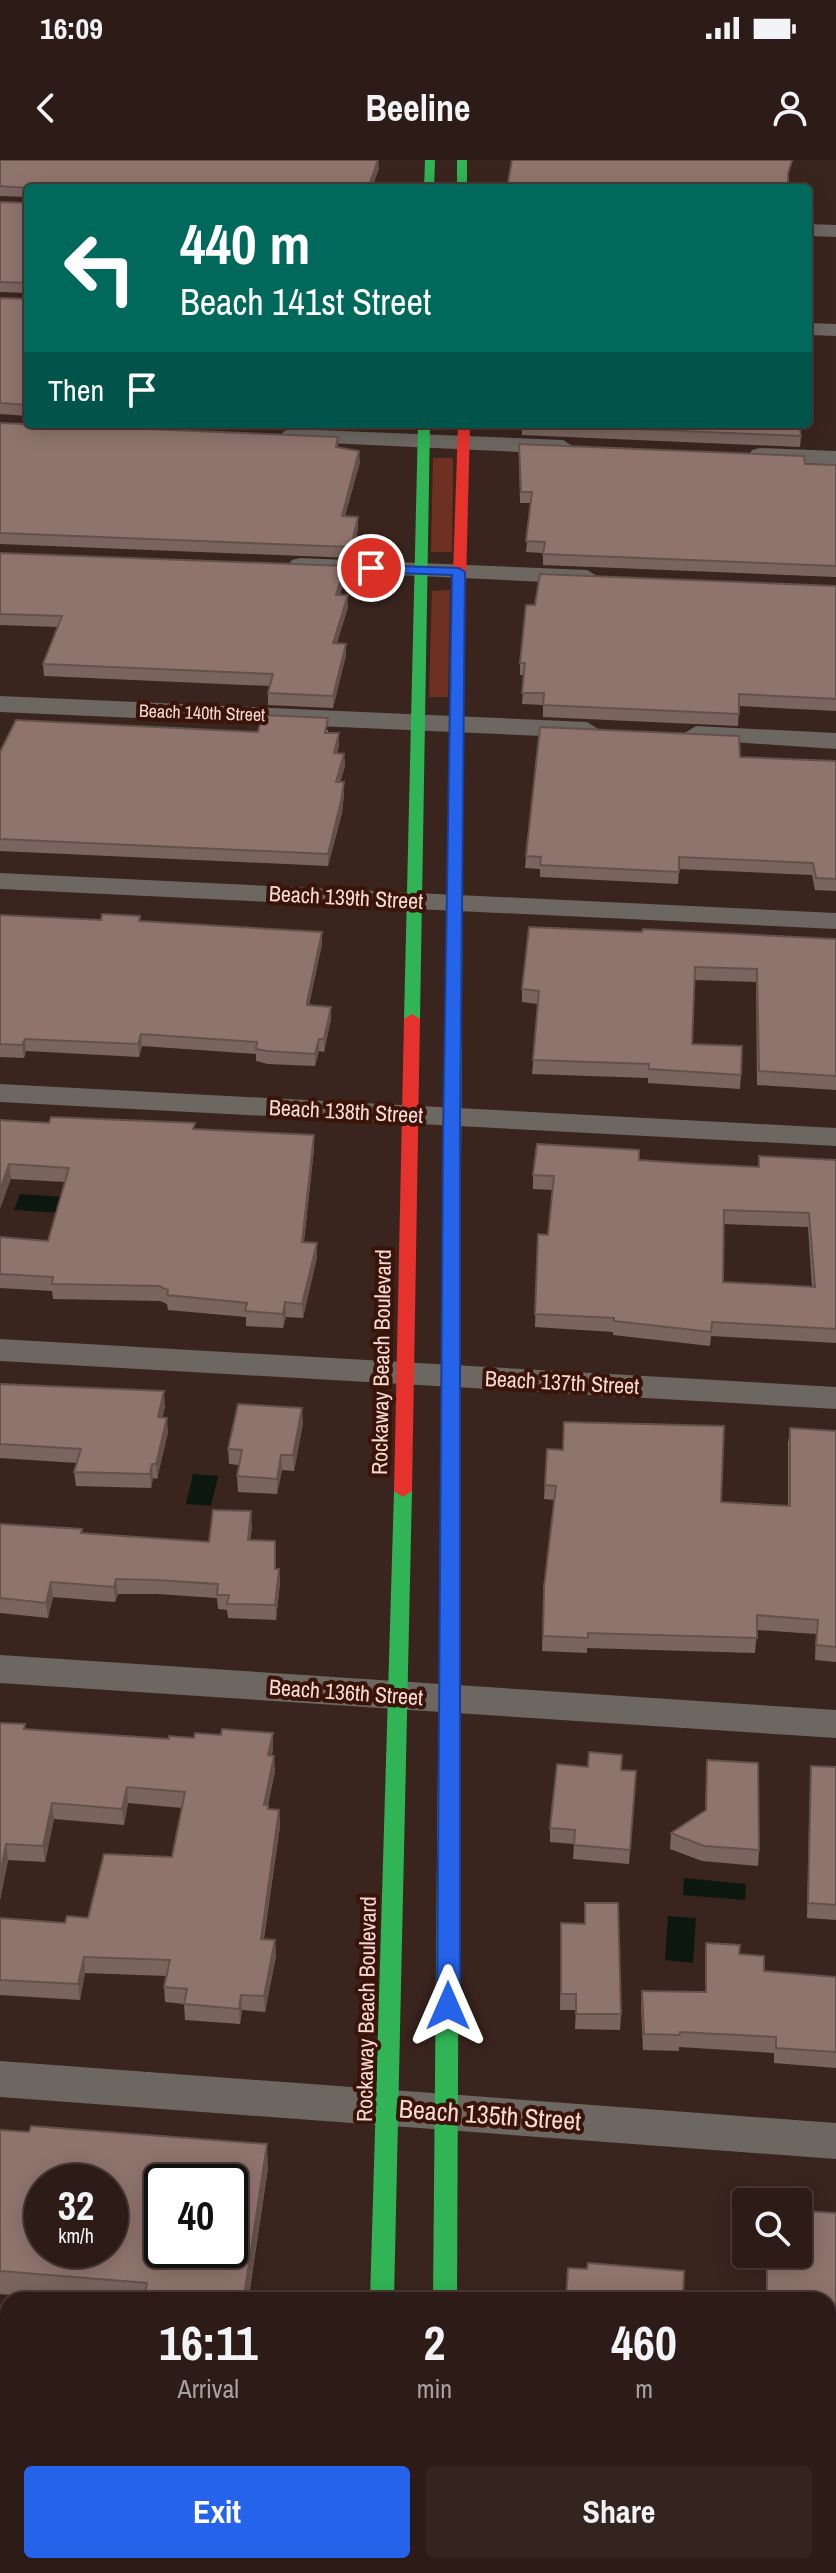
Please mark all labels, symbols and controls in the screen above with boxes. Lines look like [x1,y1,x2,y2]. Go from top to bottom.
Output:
text: 16:09 [40,8,103,48]
text: Beeline [365,84,471,132]
icon: back [24,86,68,130]
icon: person [768,86,812,130]
text: 440 m [180,206,310,281]
icon: left [48,216,152,320]
text: Beach 141st Street [180,278,431,326]
icon: arrive [120,368,164,412]
text: Then [48,370,104,410]
pin [337,534,405,602]
icon: arrive [349,546,393,590]
street label: Beach 140th Street [138,698,266,727]
street label: Beach 139th Street [268,878,424,916]
street label: Beach 138th Street [268,1092,424,1130]
street label: Rockaway Beach Boulevard [364,1249,398,1475]
street label: Beach 137th Street [484,1363,640,1401]
street label: Beach 136th Street [268,1672,424,1712]
street label: Rockaway Beach Boulevard [349,1896,383,2122]
position arrow [406,1964,490,2048]
street label: Beach 135th Street [398,2091,582,2138]
speed limit sign: 40 [144,2164,248,2268]
text: 32 [58,2179,94,2232]
map controls [732,2188,812,2268]
button: search [732,2188,812,2268]
text: km/h [58,2222,94,2249]
text: 16:11 [159,2310,258,2375]
text: 2 [423,2310,445,2375]
text: 460 [611,2310,677,2375]
text: Arrival [178,2371,239,2406]
text: min [417,2371,452,2406]
text: m [635,2371,653,2406]
button: Exit [24,2466,410,2558]
button: Share [426,2466,812,2558]

